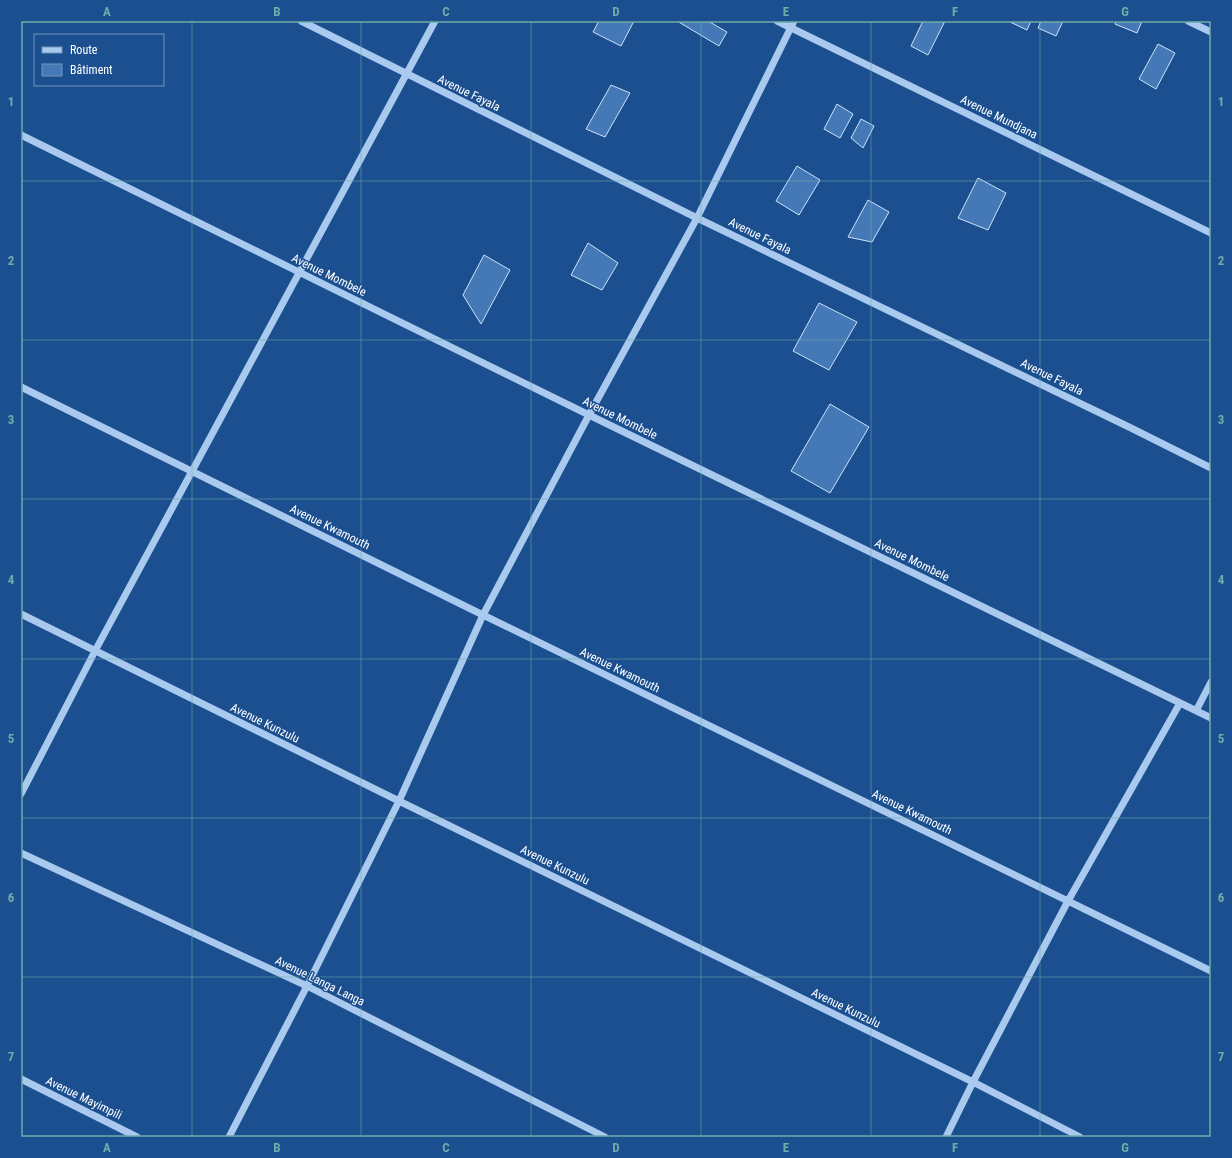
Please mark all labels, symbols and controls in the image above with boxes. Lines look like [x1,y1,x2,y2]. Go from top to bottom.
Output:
text: A [103,4,111,19]
text: B [273,4,281,19]
text: C [442,4,450,19]
text: D [612,4,620,19]
text: E [783,4,790,19]
text: F [952,4,958,19]
text: G [1121,4,1129,19]
legend [34,34,164,86]
text: Route [70,43,98,57]
text: Bâtiment [70,63,113,77]
street label: Avenue Fayala [436,72,503,114]
street label: Avenue Mundjana [958,92,1040,142]
text: 1 [8,94,14,109]
text: 1 [1218,94,1224,109]
street label: Avenue Fayala [727,215,794,257]
street label: Avenue Mombele [289,251,369,299]
text: 2 [8,253,15,268]
text: 2 [1218,253,1225,268]
street label: Avenue Fayala [1019,356,1086,398]
street label: Avenue Mombele [580,394,660,442]
text: 3 [8,412,14,427]
text: 3 [1218,412,1224,427]
street label: Avenue Kwamouth [288,502,372,552]
street label: Avenue Mombele [872,536,952,584]
text: 4 [8,572,15,587]
text: 4 [1218,572,1225,587]
street label: Avenue Kwamouth [578,645,662,695]
street label: Avenue Kunzulu [228,700,302,746]
text: 5 [8,731,15,746]
text: 5 [1218,731,1225,746]
street label: Avenue Kwamouth [870,787,954,837]
street label: Avenue Kunzulu [518,842,592,888]
text: 6 [8,890,15,905]
text: 6 [1218,890,1225,905]
street label: Avenue Langa Langa [273,953,367,1009]
street label: Avenue Kunzulu [809,985,883,1031]
text: 7 [8,1049,15,1064]
text: 7 [1218,1049,1225,1064]
street label: Avenue Mayimpili [44,1074,124,1122]
text: A [103,1140,111,1155]
text: B [273,1140,281,1155]
text: C [442,1140,450,1155]
text: D [612,1140,620,1155]
text: E [783,1140,790,1155]
text: F [952,1140,958,1155]
text: G [1121,1140,1129,1155]

